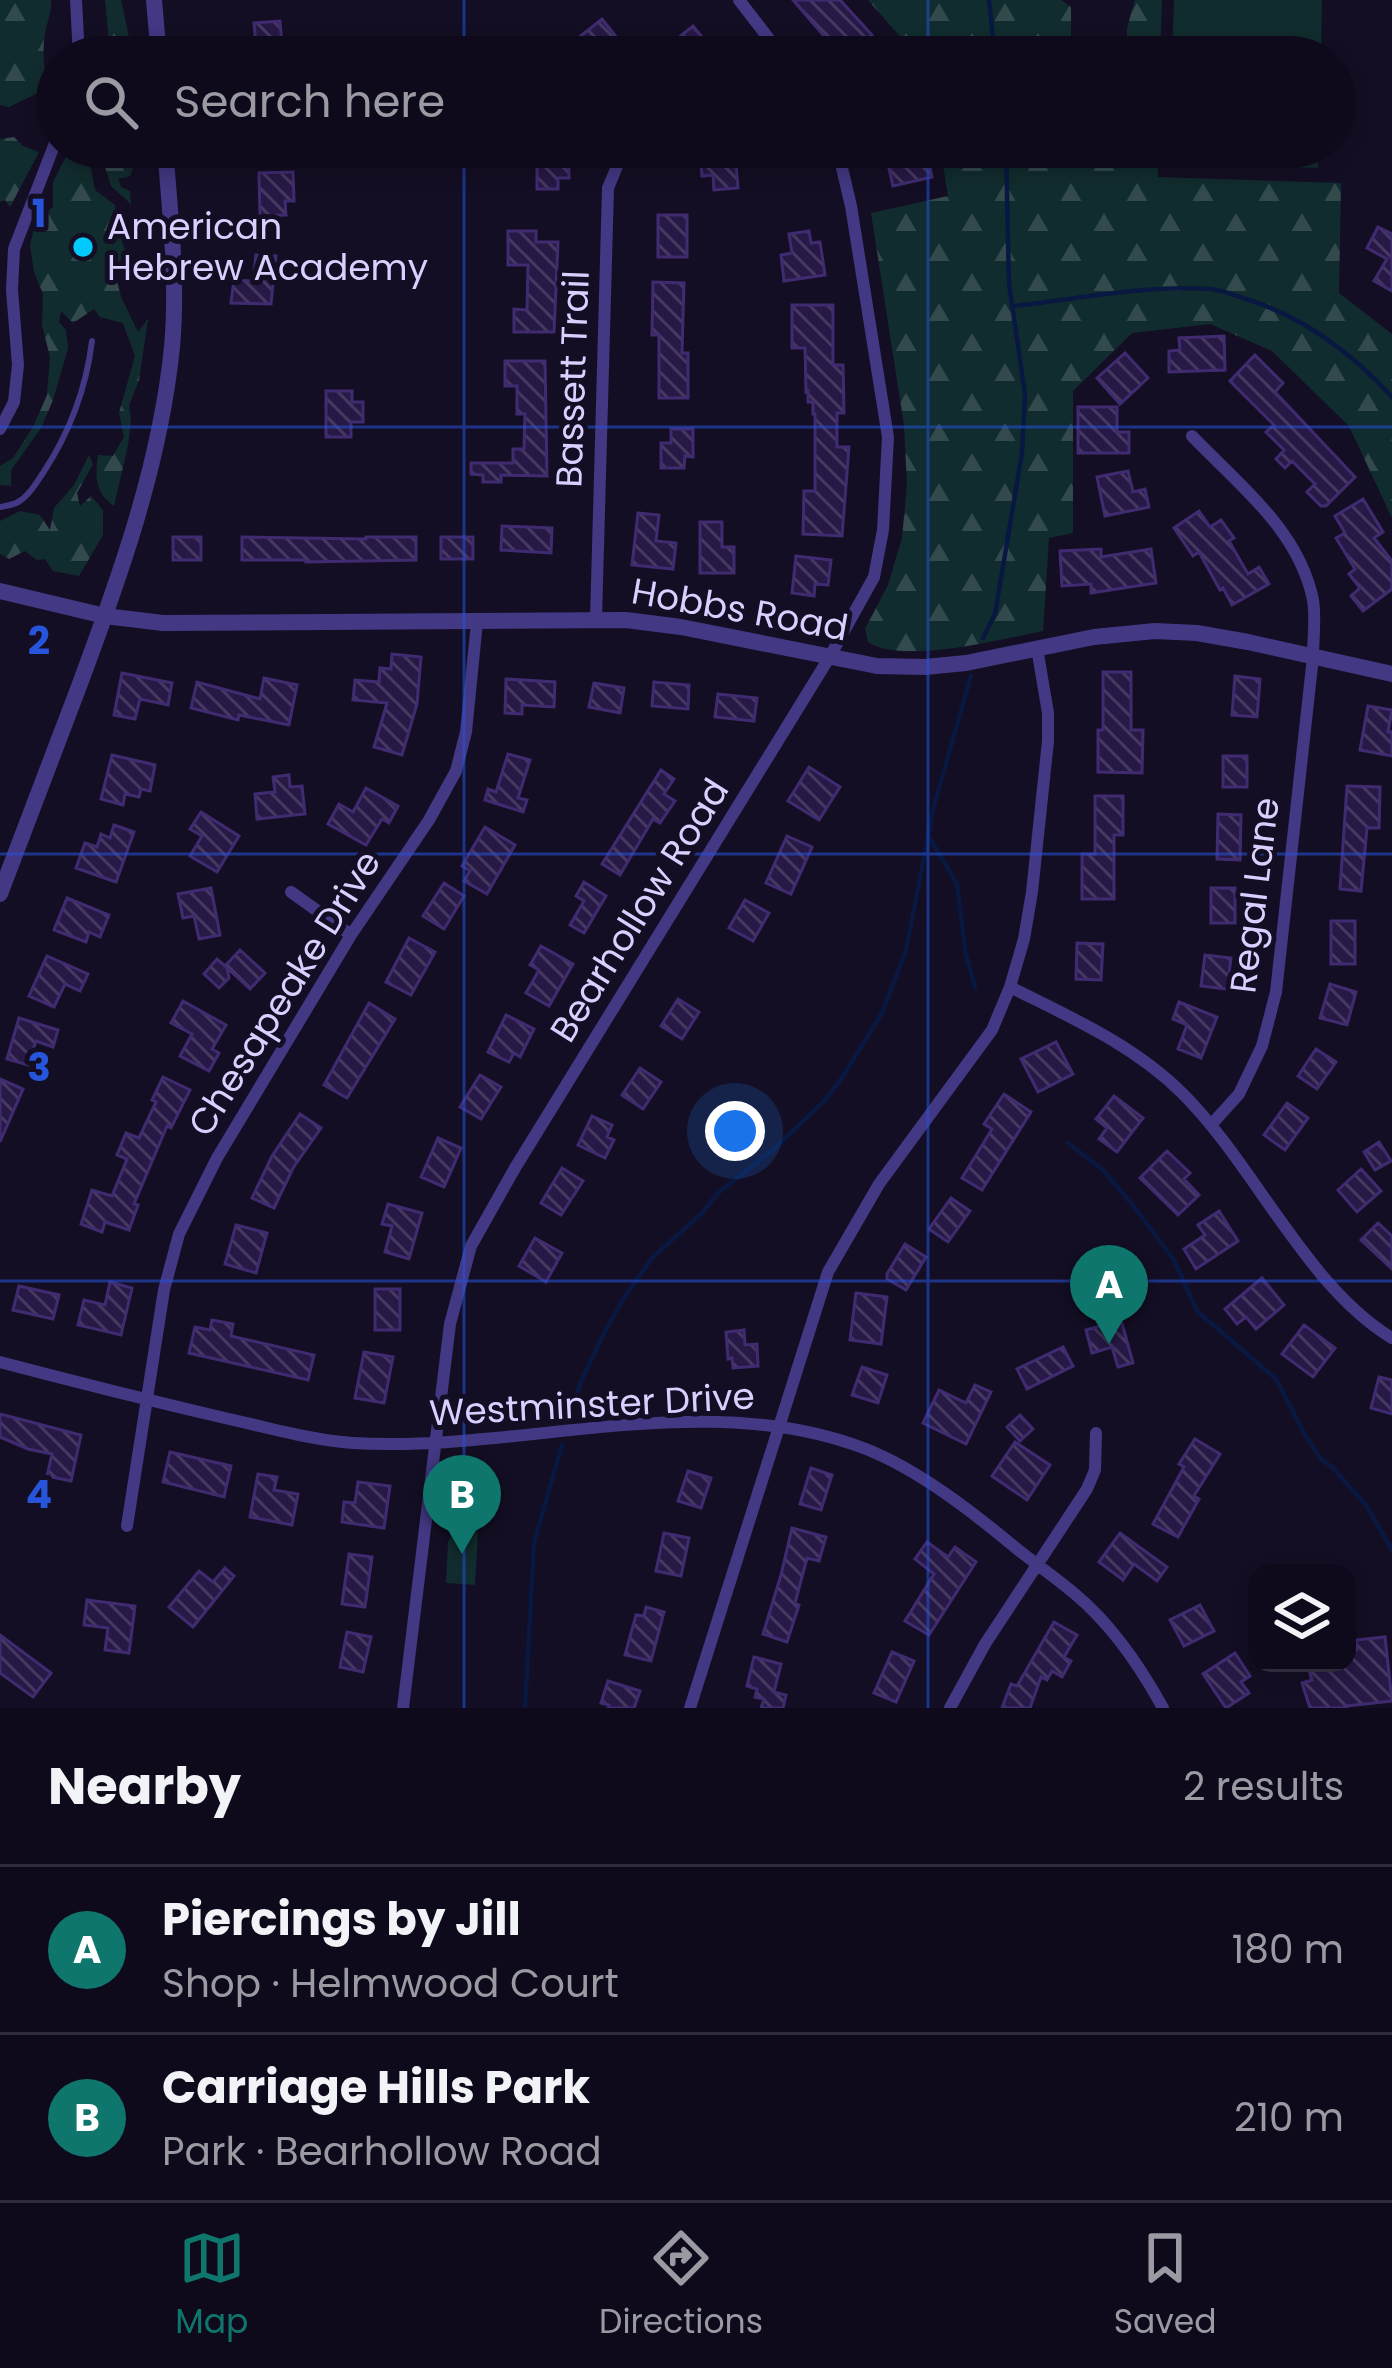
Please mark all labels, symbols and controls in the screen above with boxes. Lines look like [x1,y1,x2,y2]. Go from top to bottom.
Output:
search box [36,36,1356,168]
icon: search [78,69,144,135]
text: Search here [174,70,445,133]
text: 1 [32,186,46,241]
place label: American Hebrew Academy [107,201,428,293]
marker: American Hebrew Academy [70,234,96,260]
street label: Bassett Trail [543,270,602,488]
street label: Hobbs Road [628,565,852,654]
text: 2 [28,613,50,668]
street label: Bearhollow Road [538,769,741,1052]
street label: Regal Lane [1217,794,1292,996]
street label: Chesapeake Drive [176,841,393,1146]
text: 3 [27,1040,51,1095]
your location [705,1101,765,1161]
pin: A [1070,1245,1148,1344]
street label: Westminster Drive [428,1371,756,1438]
pin: B [423,1455,501,1554]
text: 4 [26,1467,52,1522]
map controls [1248,1564,1356,1672]
button: layers [1248,1564,1356,1672]
text: Nearby [48,1750,241,1822]
text: 2 results [1183,1759,1344,1814]
text: Piercings by Jill [162,1888,521,1951]
text: A [73,1922,101,1977]
text: 180 m [1232,1922,1344,1977]
text: Shop · Helmwood Court [162,1956,619,2011]
text: Carriage Hills Park [162,2056,590,2119]
text: B [74,2090,100,2145]
text: 210 m [1234,2090,1344,2145]
text: Park · Bearhollow Road [162,2124,602,2179]
tab: Map [175,2225,248,2347]
tab: Directions [599,2225,763,2347]
tab: Saved [1114,2225,1217,2347]

